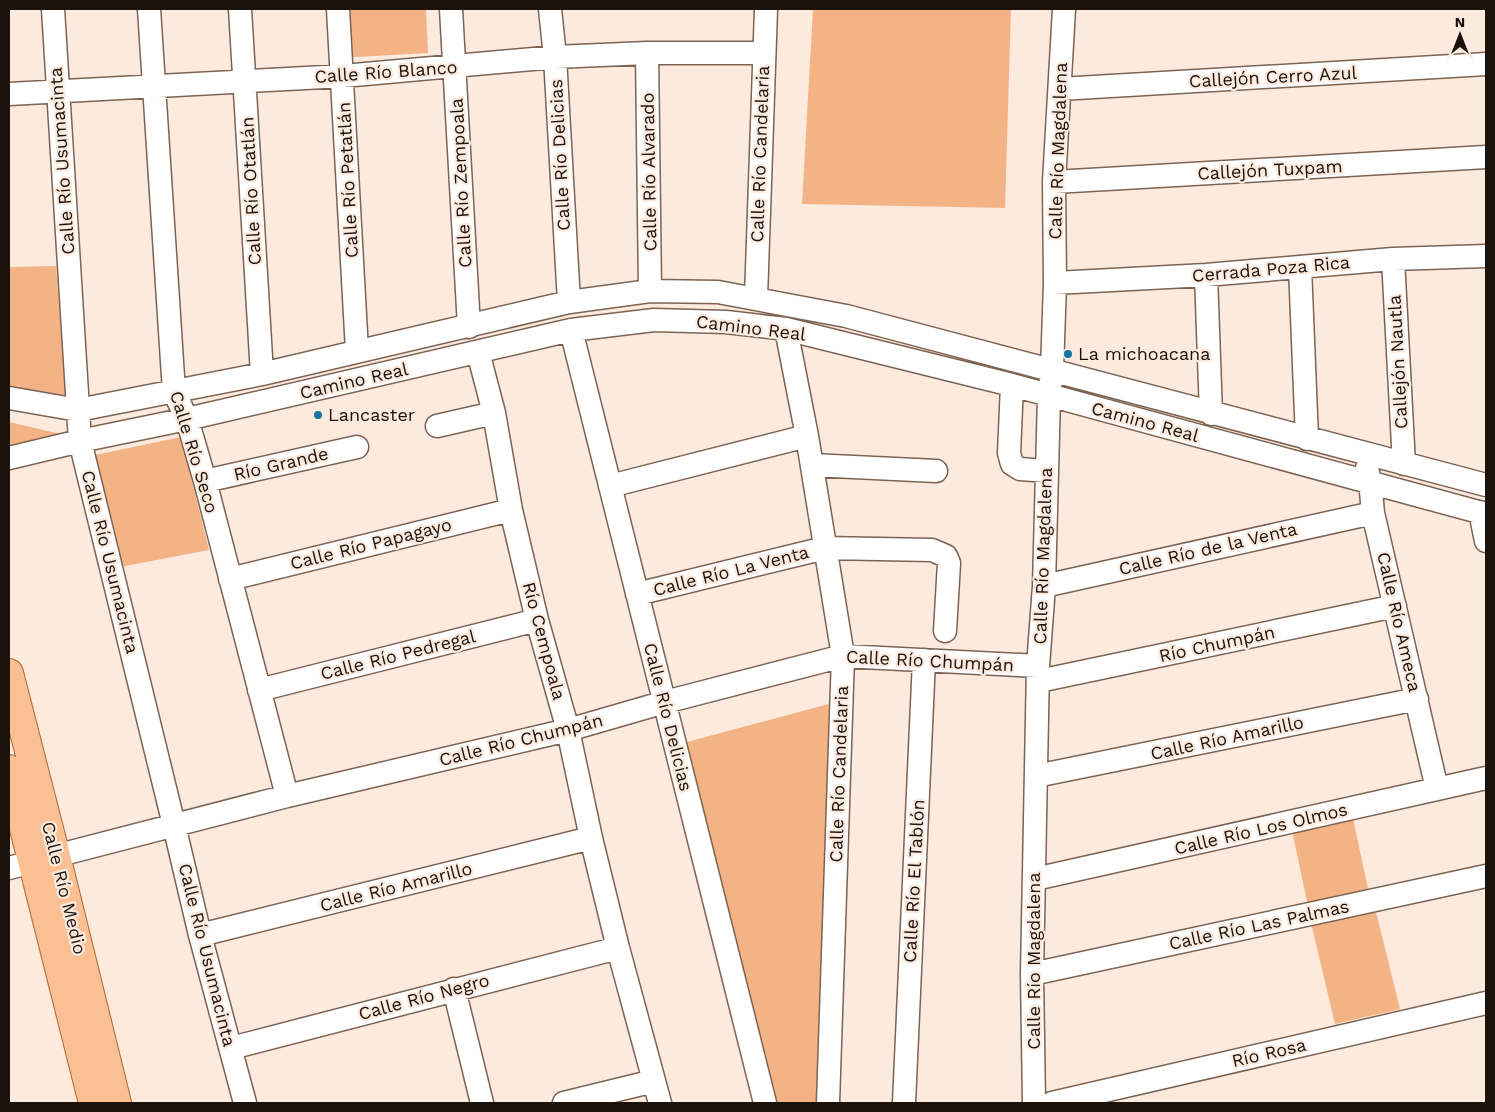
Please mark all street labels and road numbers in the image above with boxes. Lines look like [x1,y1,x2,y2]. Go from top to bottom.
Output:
street label: Calle Río Blanco [314,56,458,87]
street label: Calle Río Magdalena [1044,62,1071,240]
street label: Callejón Cerro Azul [1188,62,1358,91]
street label: Calle Río Candelaria [746,65,773,243]
street label: Calle Río Usumacinta [44,67,79,255]
street label: Calle Río Delicias [545,79,574,231]
street label: Calle Río Alvarado [637,93,660,252]
street label: Calle Río Zempoala [446,98,475,269]
street label: Calle Río Petatlán [333,101,362,259]
street label: Calle Río Otatlán [236,116,265,266]
street label: Callejón Tuxpam [1197,155,1343,184]
street label: Cerrada Poza Rica [1191,251,1351,286]
street label: Callejón Nautla [1383,294,1412,430]
street label: Camino Real [695,310,808,345]
street label: Camino Real [298,358,410,403]
street label: Calle Río Seco [166,388,223,515]
street label: Camino Real [1089,397,1202,446]
street label: Río Grande [231,442,330,485]
street label: Calle Río Magdalena [1029,467,1056,645]
street label: Calle Río Usumacinta [78,468,143,656]
street label: Calle Río Papagayo [288,513,454,574]
street label: Calle Río de la Venta [1117,518,1299,579]
street label: Calle Río La Venta [651,541,811,600]
street label: Calle Río Ameca [1373,550,1426,694]
street label: Río Cempoala [519,579,570,702]
street label: Río Chumpán [1157,621,1277,666]
street label: Calle Río Pedregal [318,625,478,684]
street label: Calle Río Delicias [640,641,697,793]
street label: Calle Río Chumpán [846,646,1014,675]
street label: Calle Río Candelaria [825,685,852,863]
street label: Calle Río Chumpán [437,709,605,770]
street label: Calle Río Amarillo [1148,711,1305,764]
street label: Calle Río Los Olmos [1172,798,1349,859]
street label: Calle Río El Tablón [899,799,928,963]
street label: Calle Río Medio [38,819,91,956]
street label: Calle Río Amarillo [318,857,474,916]
street label: Calle Río Usumacinta [175,861,240,1049]
street label: Calle Río Magdalena [1023,872,1044,1050]
street label: Calle Río Las Palmas [1167,895,1351,954]
street label: Calle Río Negro [356,969,492,1024]
street label: Río Rosa [1230,1034,1308,1071]

